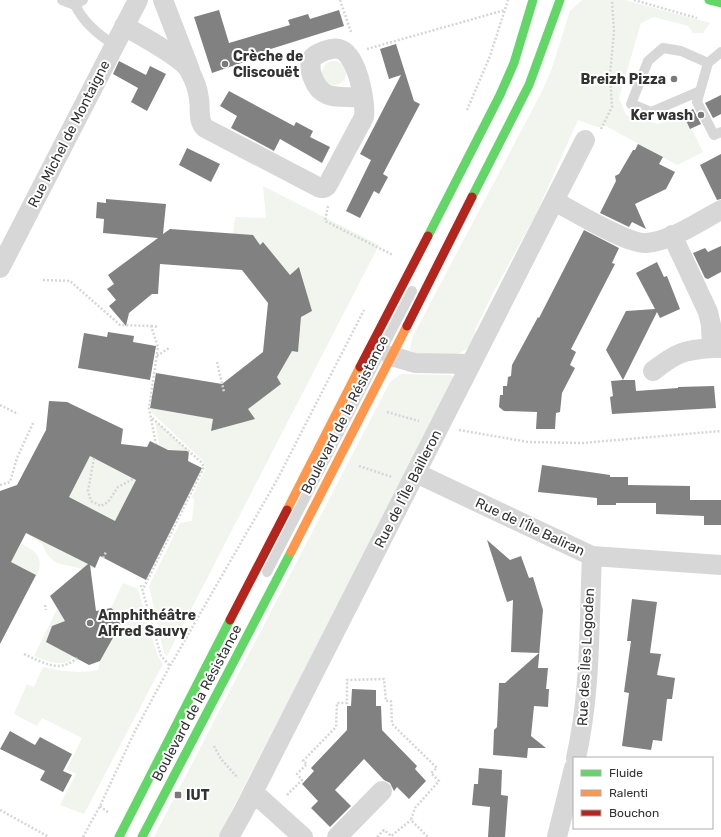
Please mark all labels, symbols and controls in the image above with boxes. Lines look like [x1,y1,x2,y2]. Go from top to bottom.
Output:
place label: Crèche de Cliscouët [233,48,303,81]
street label: Rue Michel de Montaigne [24,58,114,210]
marker: Crèche de Cliscouët [220,59,230,69]
place label: Breizh Pizza [580,71,666,88]
marker: Breizh Pizza [669,74,679,84]
place label: Ker wash [630,107,693,124]
marker: Ker wash [696,110,706,120]
street label: Boulevard de la Résistance [298,333,392,497]
street label: Rue de l'Île Bailleron [370,427,445,551]
street label: Rue de l'Île Baliran [473,493,588,560]
street label: Rue des Îles Logoden [573,588,598,726]
place label: Amphithéâtre Alfred Sauvy [98,607,196,640]
marker: Amphithéâtre Alfred Sauvy [85,618,95,628]
street label: Boulevard de la Résistance [148,622,246,784]
legend [573,757,713,829]
text: Fluide [609,766,643,780]
text: Ralenti [609,786,648,800]
place label: IUT [186,787,210,804]
marker: IUT [173,790,183,800]
text: Bouchon [609,806,659,820]

